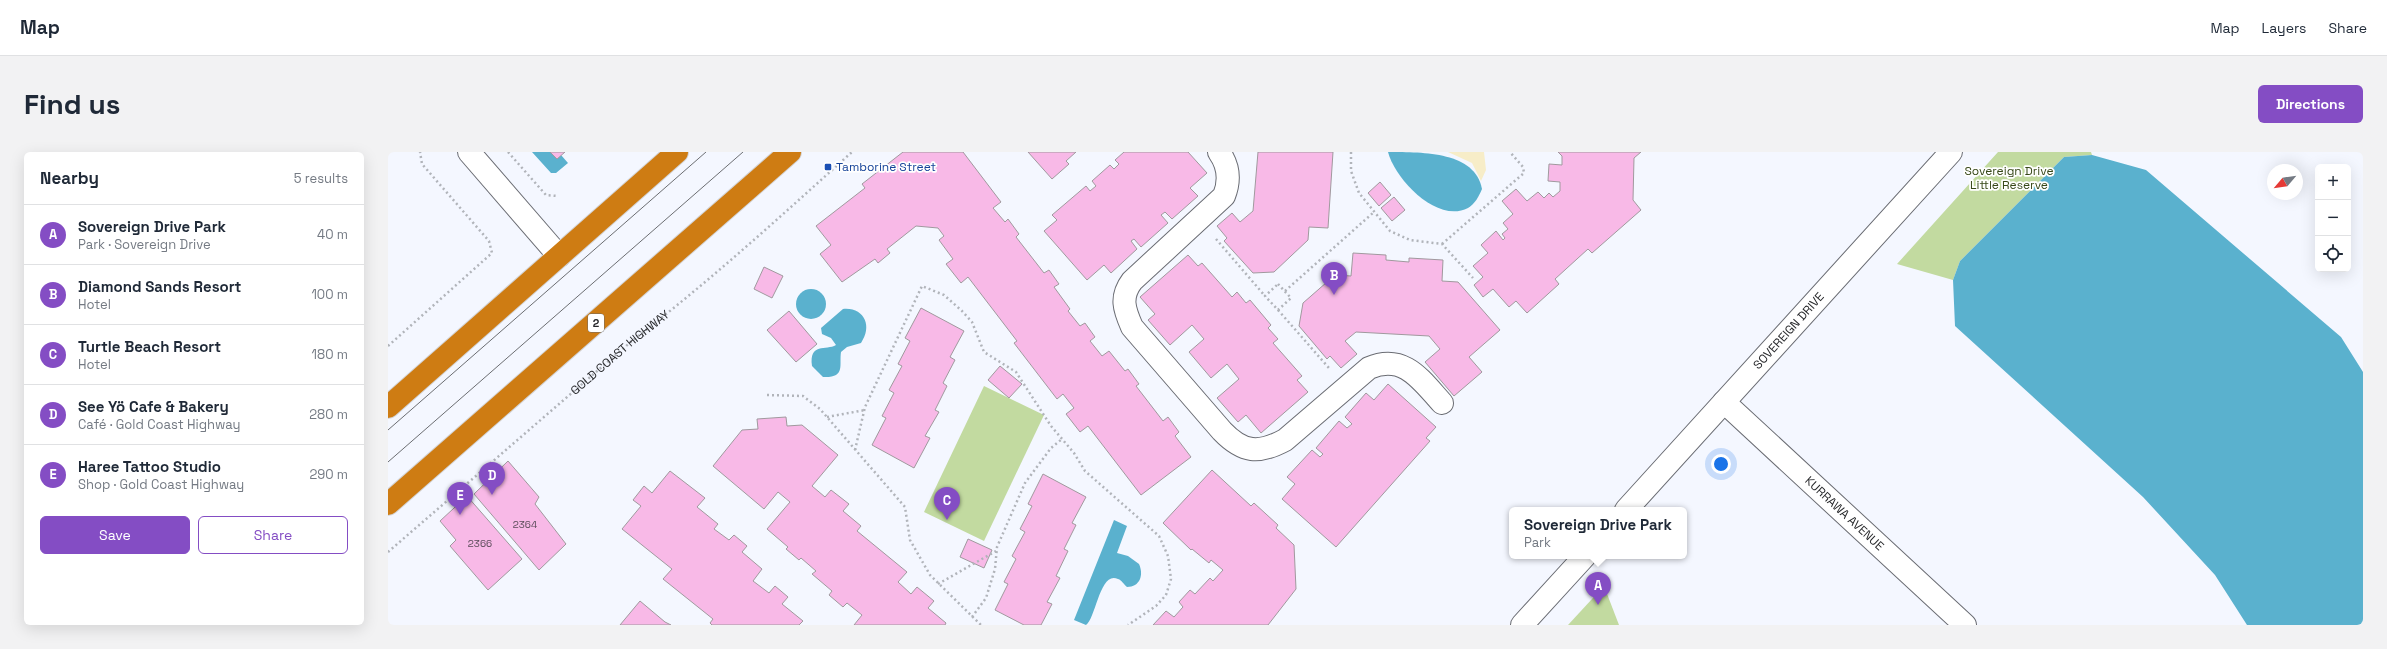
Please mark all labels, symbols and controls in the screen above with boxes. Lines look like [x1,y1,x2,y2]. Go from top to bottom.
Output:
text: Map [20,15,60,40]
text: Map [2210,19,2240,37]
text: Layers [2262,19,2306,37]
text: Share [2328,19,2367,37]
button: Directions [2258,85,2363,123]
text: Find us [24,86,121,122]
place label: Tamborine Street [836,159,936,175]
marker: Tamborine Street [823,162,833,172]
park label: Sovereign Drive Little Reserve [1964,163,2054,193]
north arrow [2267,164,2303,200]
map controls [2315,164,2351,272]
button: + [2315,164,2351,200]
text: Nearby [40,167,99,189]
text: 5 results [294,170,348,187]
button: − [2315,200,2351,236]
text: Sovereign Drive Park [78,217,226,236]
text: A [49,226,57,243]
text: 40 m [317,226,348,243]
text: Park · Sovereign Drive [78,236,211,253]
button: locate [2315,236,2351,272]
pin: B [1321,262,1347,295]
text: Diamond Sands Resort [78,277,241,296]
text: B [49,286,57,303]
text: 100 m [311,286,348,303]
street label: SOVEREIGN DRIVE [1750,289,1828,373]
text: Hotel [78,296,111,313]
street label: GOLD COAST HIGHWAY [567,306,673,399]
road number: 2 [588,314,604,332]
text: Turtle Beach Resort [78,337,221,356]
text: C [49,346,57,363]
text: 180 m [312,346,348,363]
text: Hotel [78,356,111,373]
text: See Yö Cafe & Bakery [78,397,229,416]
text: D [49,406,57,423]
text: 280 m [309,406,348,423]
text: Café · Gold Coast Highway [78,416,241,433]
your location [1711,454,1731,474]
text: Haree Tattoo Studio [78,457,221,476]
pin: D [479,462,505,495]
text: E [49,466,57,483]
text: 290 m [309,466,348,483]
street label: KURRAWA AVENUE [1801,473,1887,554]
text: Shop · Gold Coast Highway [78,476,244,493]
pin: E [447,482,473,515]
pin: C [934,487,960,520]
popup [1509,507,1687,559]
text: Sovereign Drive Park [1524,515,1672,534]
button: Save [40,516,190,554]
button: Share [198,516,348,554]
house number: 2364 [513,518,537,531]
text: Park [1524,534,1551,551]
house number: 2366 [468,537,492,550]
pin: A [1585,572,1611,605]

